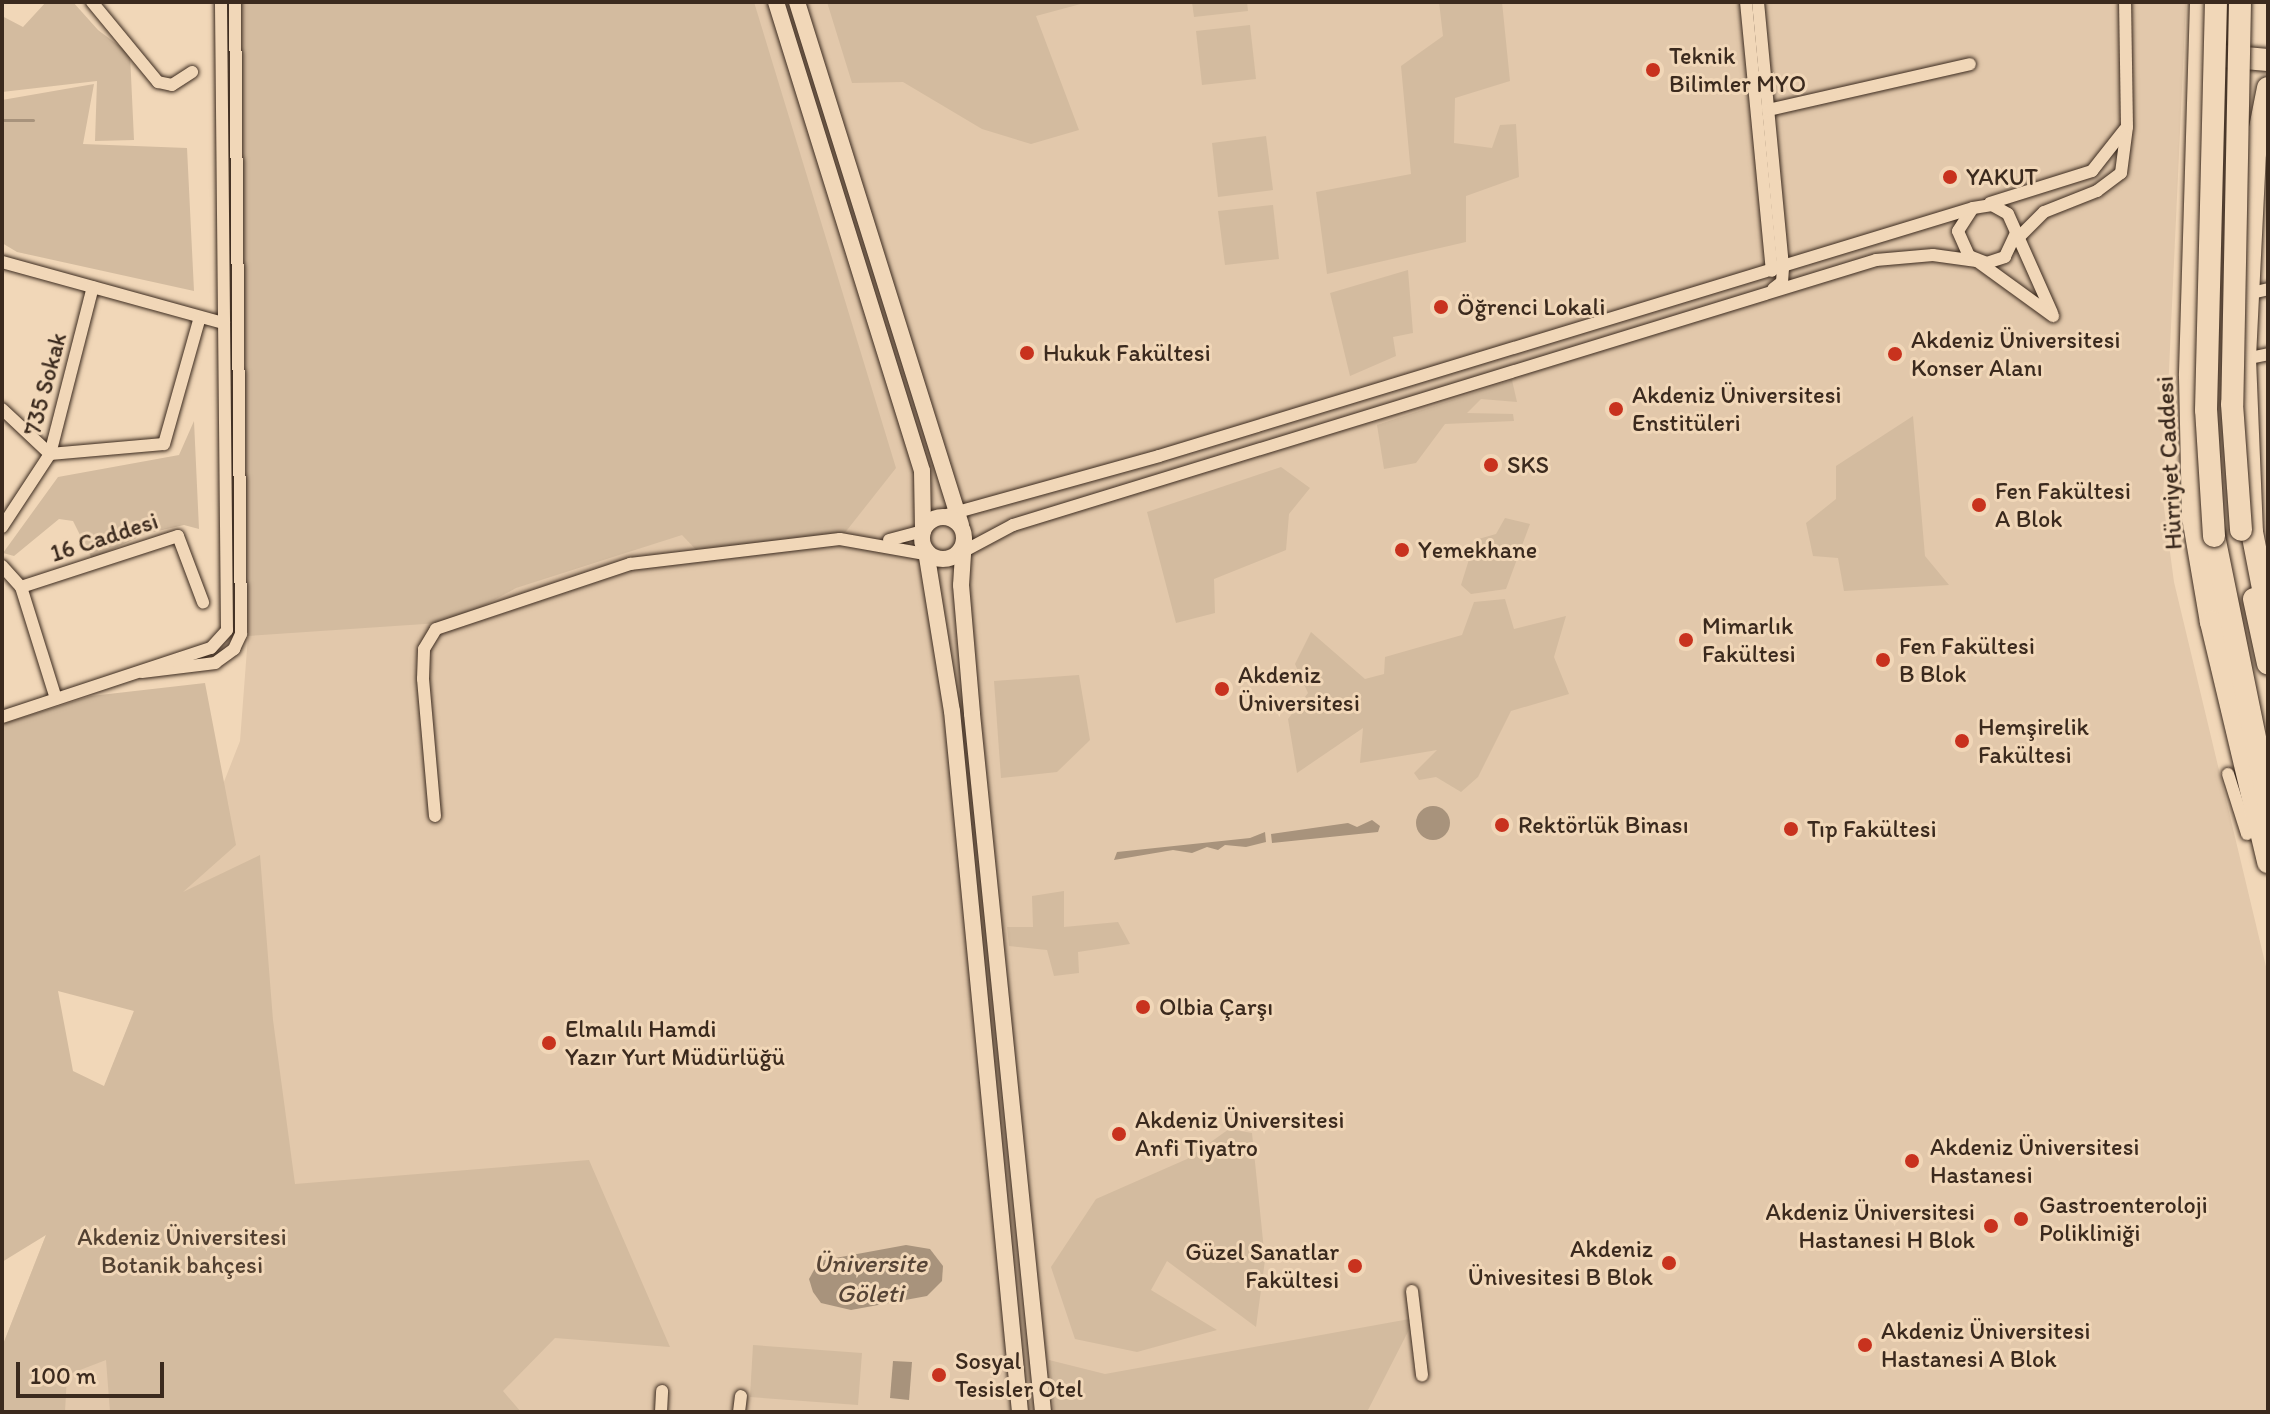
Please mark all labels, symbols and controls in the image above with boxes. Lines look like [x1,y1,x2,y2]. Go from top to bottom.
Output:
place label: Teknik Bilimler MYO [1669,42,1806,98]
marker: Teknik Bilimler MYO [1644,61,1662,79]
place label: YAKUT [1966,163,2038,191]
marker: YAKUT [1941,168,1959,186]
place label: Öğrenci Lokali [1457,293,1605,321]
marker: Öğrenci Lokali [1432,298,1450,316]
place label: Akdeniz Üniversitesi Konser Alanı [1911,326,2121,382]
street label: 735 Sokak [17,329,73,439]
place label: Hukuk Fakültesi [1043,339,1210,367]
marker: Hukuk Fakültesi [1018,344,1036,362]
marker: Akdeniz Üniversitesi Konser Alanı [1886,345,1904,363]
street label: Hürriyet Caddesi [2150,375,2188,551]
place label: Akdeniz Üniversitesi Enstitüleri [1632,381,1842,437]
marker: Akdeniz Üniversitesi Enstitüleri [1607,400,1625,418]
place label: SKS [1507,451,1549,479]
marker: SKS [1482,456,1500,474]
place label: Fen Fakültesi A Blok [1995,477,2131,533]
marker: Fen Fakültesi A Blok [1970,496,1988,514]
street label: 16 Caddesi [47,506,161,568]
place label: Yemekhane [1418,536,1537,564]
marker: Yemekhane [1393,541,1411,559]
place label: Mimarlık Fakültesi [1702,612,1796,668]
marker: Mimarlık Fakültesi [1677,631,1695,649]
place label: Fen Fakültesi B Blok [1899,632,2035,688]
marker: Fen Fakültesi B Blok [1874,651,1892,669]
place label: Akdeniz Üniversitesi [1238,661,1360,717]
marker: Akdeniz Üniversitesi [1213,680,1231,698]
place label: Hemşirelik Fakültesi [1978,713,2089,769]
marker: Hemşirelik Fakültesi [1953,732,1971,750]
place label: Rektörlük Binası [1518,811,1689,839]
place label: Tıp Fakültesi [1807,815,1937,843]
marker: Rektörlük Binası [1493,816,1511,834]
marker: Tıp Fakültesi [1782,820,1800,838]
place label: Olbia Çarşı [1159,993,1273,1021]
marker: Olbia Çarşı [1134,998,1152,1016]
place label: Elmalılı Hamdi Yazır Yurt Müdürlüğü [565,1015,785,1071]
marker: Elmalılı Hamdi Yazır Yurt Müdürlüğü [540,1034,558,1052]
place label: Akdeniz Üniversitesi Anfi Tiyatro [1135,1106,1345,1162]
marker: Akdeniz Üniversitesi Anfi Tiyatro [1110,1125,1128,1143]
place label: Akdeniz Üniversitesi Hastanesi [1930,1133,2140,1189]
marker: Akdeniz Üniversitesi Hastanesi [1901,1150,1923,1172]
place label: Gastroenteroloji Polikliniği [2039,1191,2208,1247]
place label: Akdeniz Üniversitesi Hastanesi H Blok [1765,1198,1975,1254]
marker: Gastroenteroloji Polikliniği [2010,1208,2032,1230]
marker: Akdeniz Üniversitesi Hastanesi H Blok [1982,1217,2000,1235]
park label: Akdeniz Üniversitesi Botanik bahçesi [77,1223,287,1279]
place label: Akdeniz Ünivesitesi B Blok [1468,1235,1653,1291]
place label: Güzel Sanatlar Fakültesi [1185,1238,1339,1294]
water label: Üniversite Göleti [813,1248,927,1310]
marker: Akdeniz Ünivesitesi B Blok [1660,1254,1678,1272]
marker: Güzel Sanatlar Fakültesi [1346,1257,1364,1275]
place label: Akdeniz Üniversitesi Hastanesi A Blok [1881,1317,2091,1373]
marker: Akdeniz Üniversitesi Hastanesi A Blok [1856,1336,1874,1354]
scale bar [20,1346,168,1396]
place label: Sosyal Tesisler Otel [955,1347,1083,1403]
text: 100 m [30,1361,96,1390]
marker: Sosyal Tesisler Otel [930,1366,948,1384]

